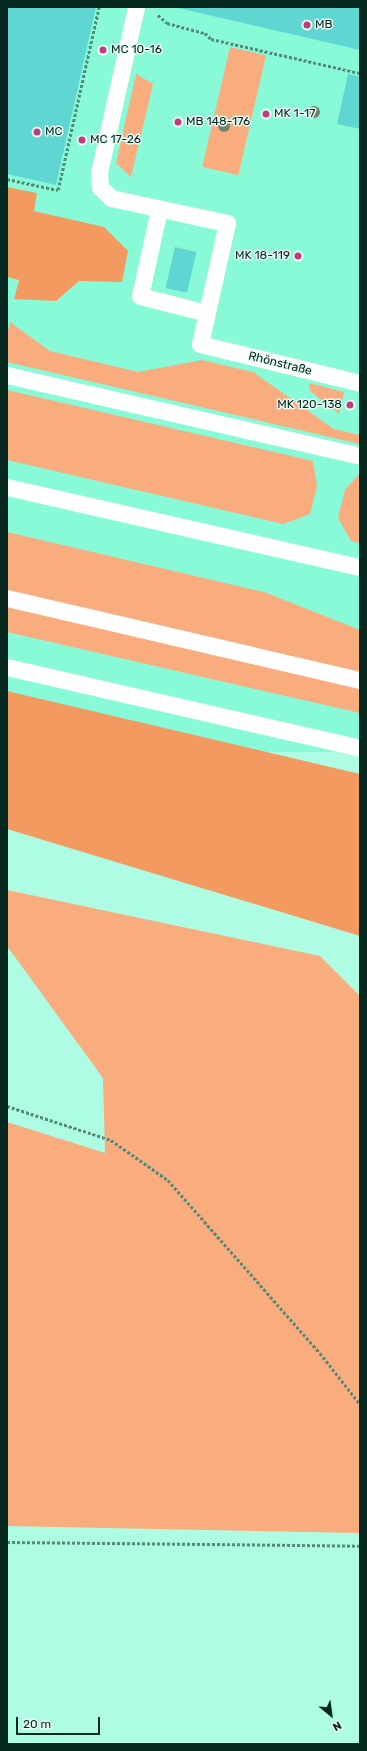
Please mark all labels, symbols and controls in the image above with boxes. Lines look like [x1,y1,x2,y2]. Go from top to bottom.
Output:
place label: MB [315,18,333,32]
marker: MB [302,20,312,30]
place label: MC 10-16 [111,43,162,57]
marker: MC 10-16 [98,45,108,55]
place label: MK 1-17 [274,107,315,121]
marker: MK 1-17 [261,109,271,119]
place label: MB 148-176 [186,115,250,129]
marker: MB 148-176 [173,117,183,127]
place label: MC [45,125,63,139]
marker: MC [32,127,42,137]
place label: MC 17-26 [90,133,141,147]
marker: MC 17-26 [77,135,87,145]
place label: MK 18-119 [235,249,290,263]
marker: MK 18-119 [293,251,303,261]
street label: Rhönstraße [247,349,313,379]
place label: MK 120-138 [277,398,342,412]
marker: MK 120-138 [345,400,355,410]
north arrow [311,1695,351,1735]
scale bar [18,1709,102,1735]
text: 20 m [23,1717,51,1731]
text: N [330,1718,344,1734]

